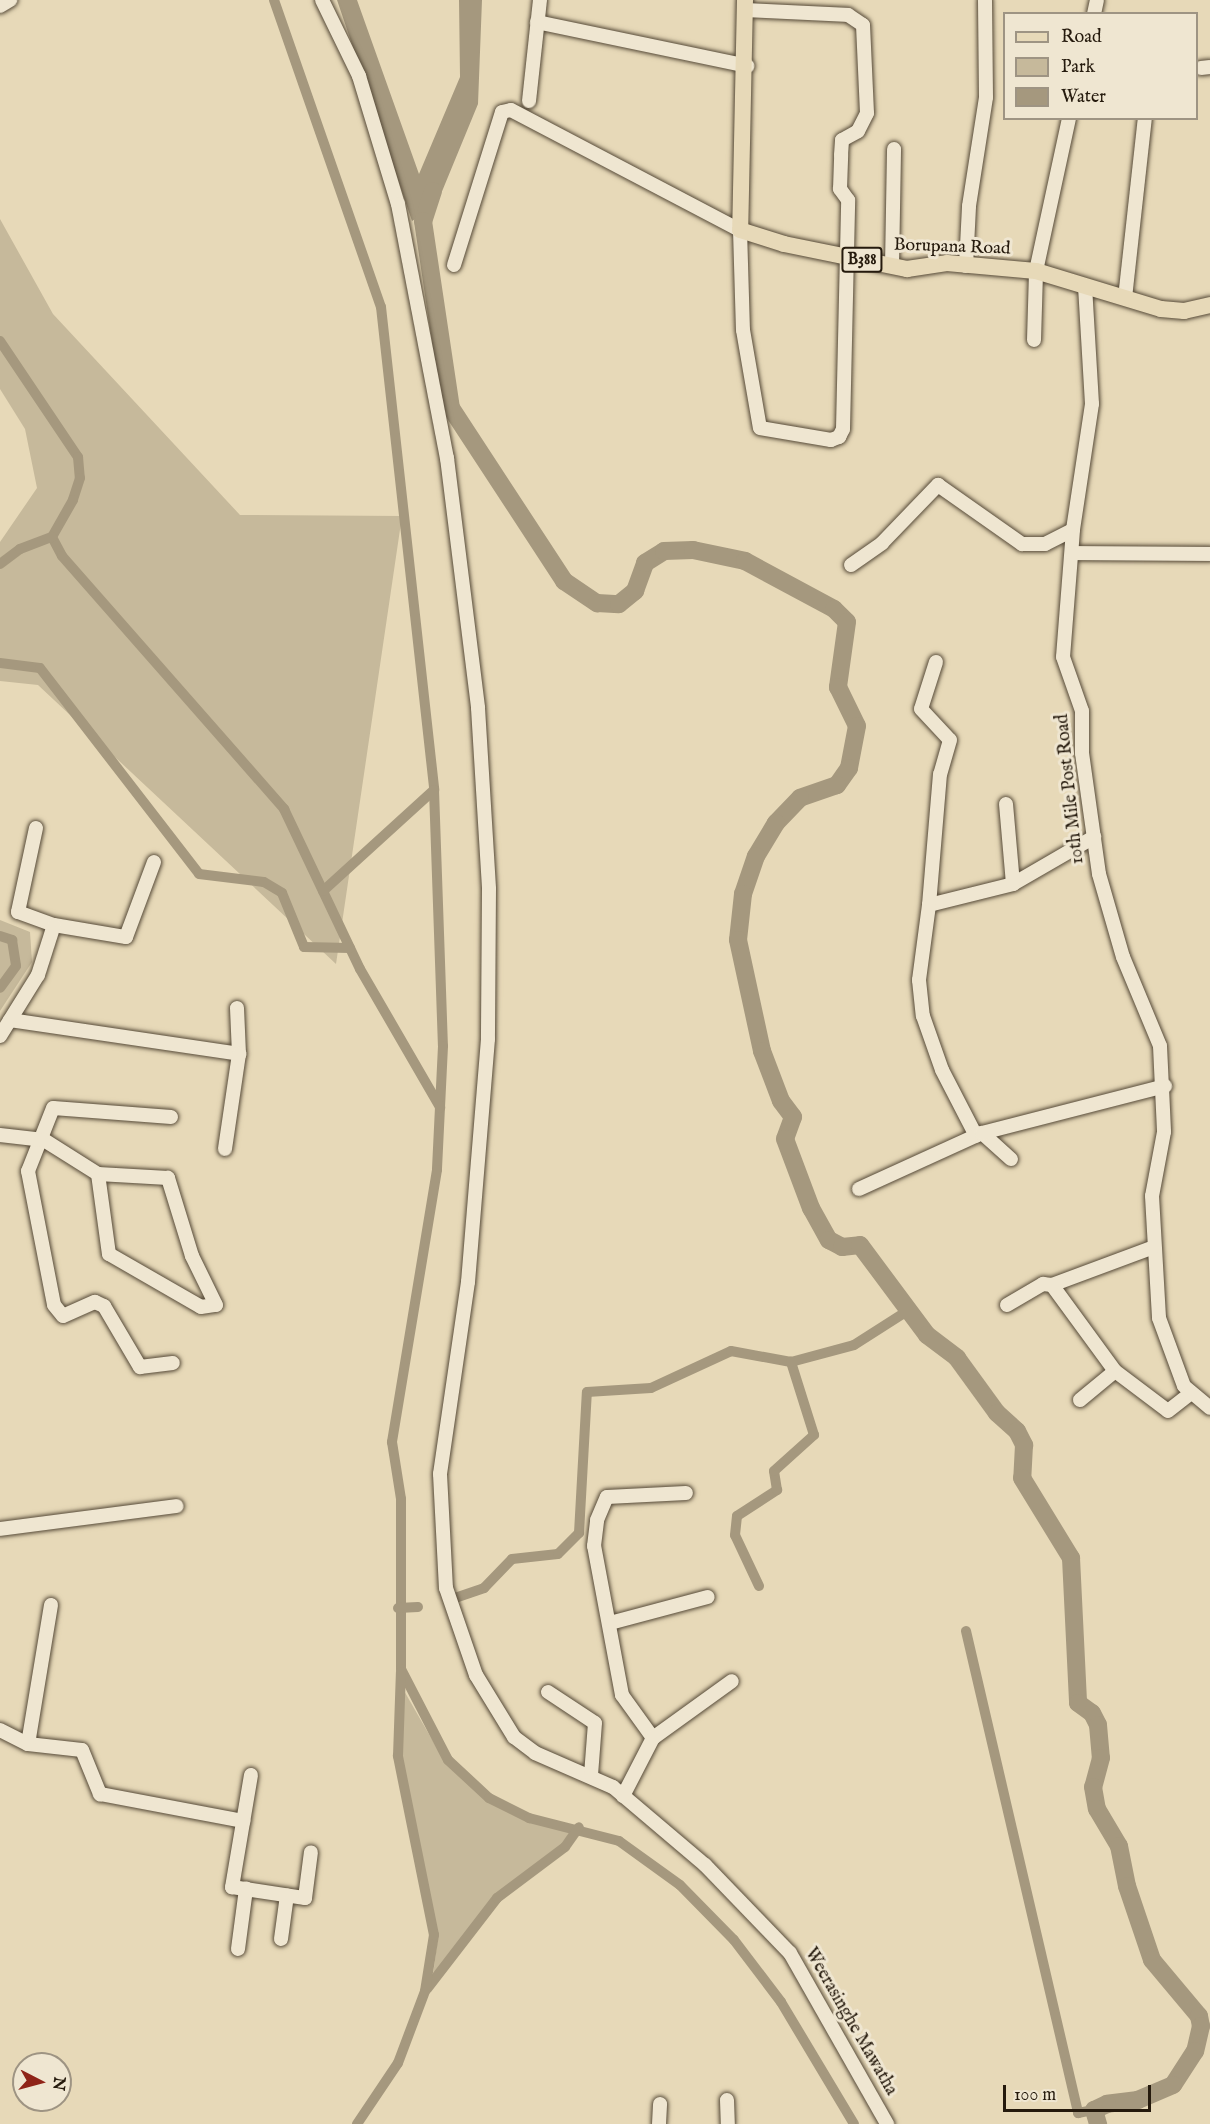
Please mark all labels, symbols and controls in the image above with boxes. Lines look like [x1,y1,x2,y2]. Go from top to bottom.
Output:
legend [1003,12,1198,120]
text: Road [1061,26,1102,49]
text: Park [1061,56,1095,79]
text: Water [1061,86,1106,109]
street label: Borupana Road [893,235,1011,261]
road number: B388 [841,247,883,273]
street label: 10th Mile Post Road [1052,713,1090,865]
street label: Weerasinghe Mawatha [799,1944,901,2100]
north arrow [12,2052,72,2112]
scale bar [1006,2073,1154,2111]
text: N [47,2076,69,2092]
text: 100 m [1014,2084,1056,2107]

